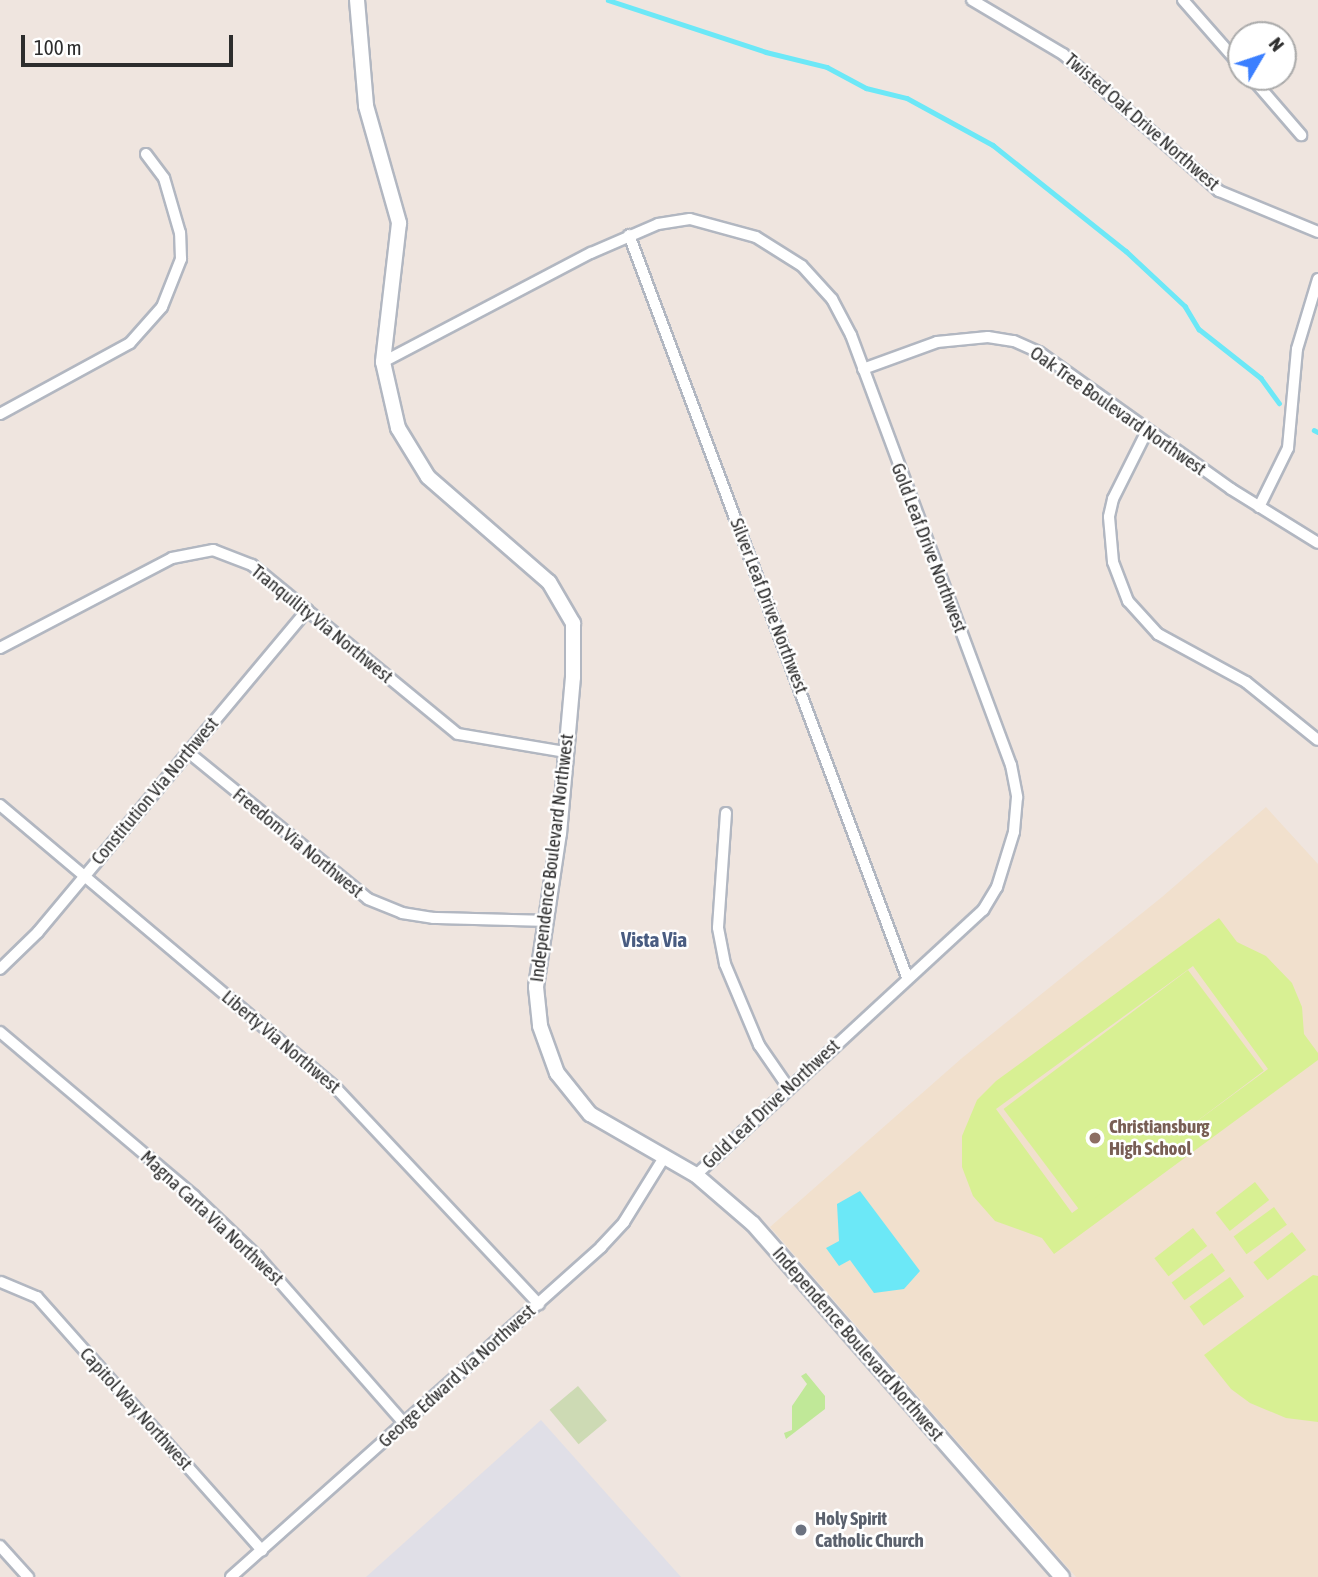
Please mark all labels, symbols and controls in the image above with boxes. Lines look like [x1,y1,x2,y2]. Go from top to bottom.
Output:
scale bar [24,21,236,65]
north arrow [1227,21,1297,91]
text: N [1265,33,1289,55]
text: 100 m [34,35,82,59]
street label: Twisted Oak Drive Northwest [1060,48,1224,196]
street label: Oak Tree Boulevard Northwest [1026,342,1210,480]
street label: Gold Leaf Drive Northwest [886,460,972,636]
street label: Silver Leaf Drive Northwest [725,515,813,697]
street label: Tranquility Via Northwest [247,560,397,688]
street label: Constitution Via Northwest [87,713,223,869]
street label: Independence Boulevard Northwest [525,733,579,983]
street label: Freedom Via Northwest [228,783,368,903]
district label: Vista Via [621,926,687,952]
street label: Liberty Via Northwest [217,986,345,1098]
street label: Gold Leaf Drive Northwest [697,1034,845,1174]
place label: Christiansburg High School [1109,1116,1209,1160]
marker: Christiansburg High School [1087,1130,1103,1146]
street label: Magna Carta Via Northwest [136,1146,288,1290]
street label: Independence Boulevard Northwest [767,1242,949,1446]
street label: George Edward Via Northwest [374,1300,540,1452]
street label: Capitol Way Northwest [75,1343,197,1475]
place label: Holy Spirit Catholic Church [815,1508,924,1552]
marker: Holy Spirit Catholic Church [793,1522,809,1538]

